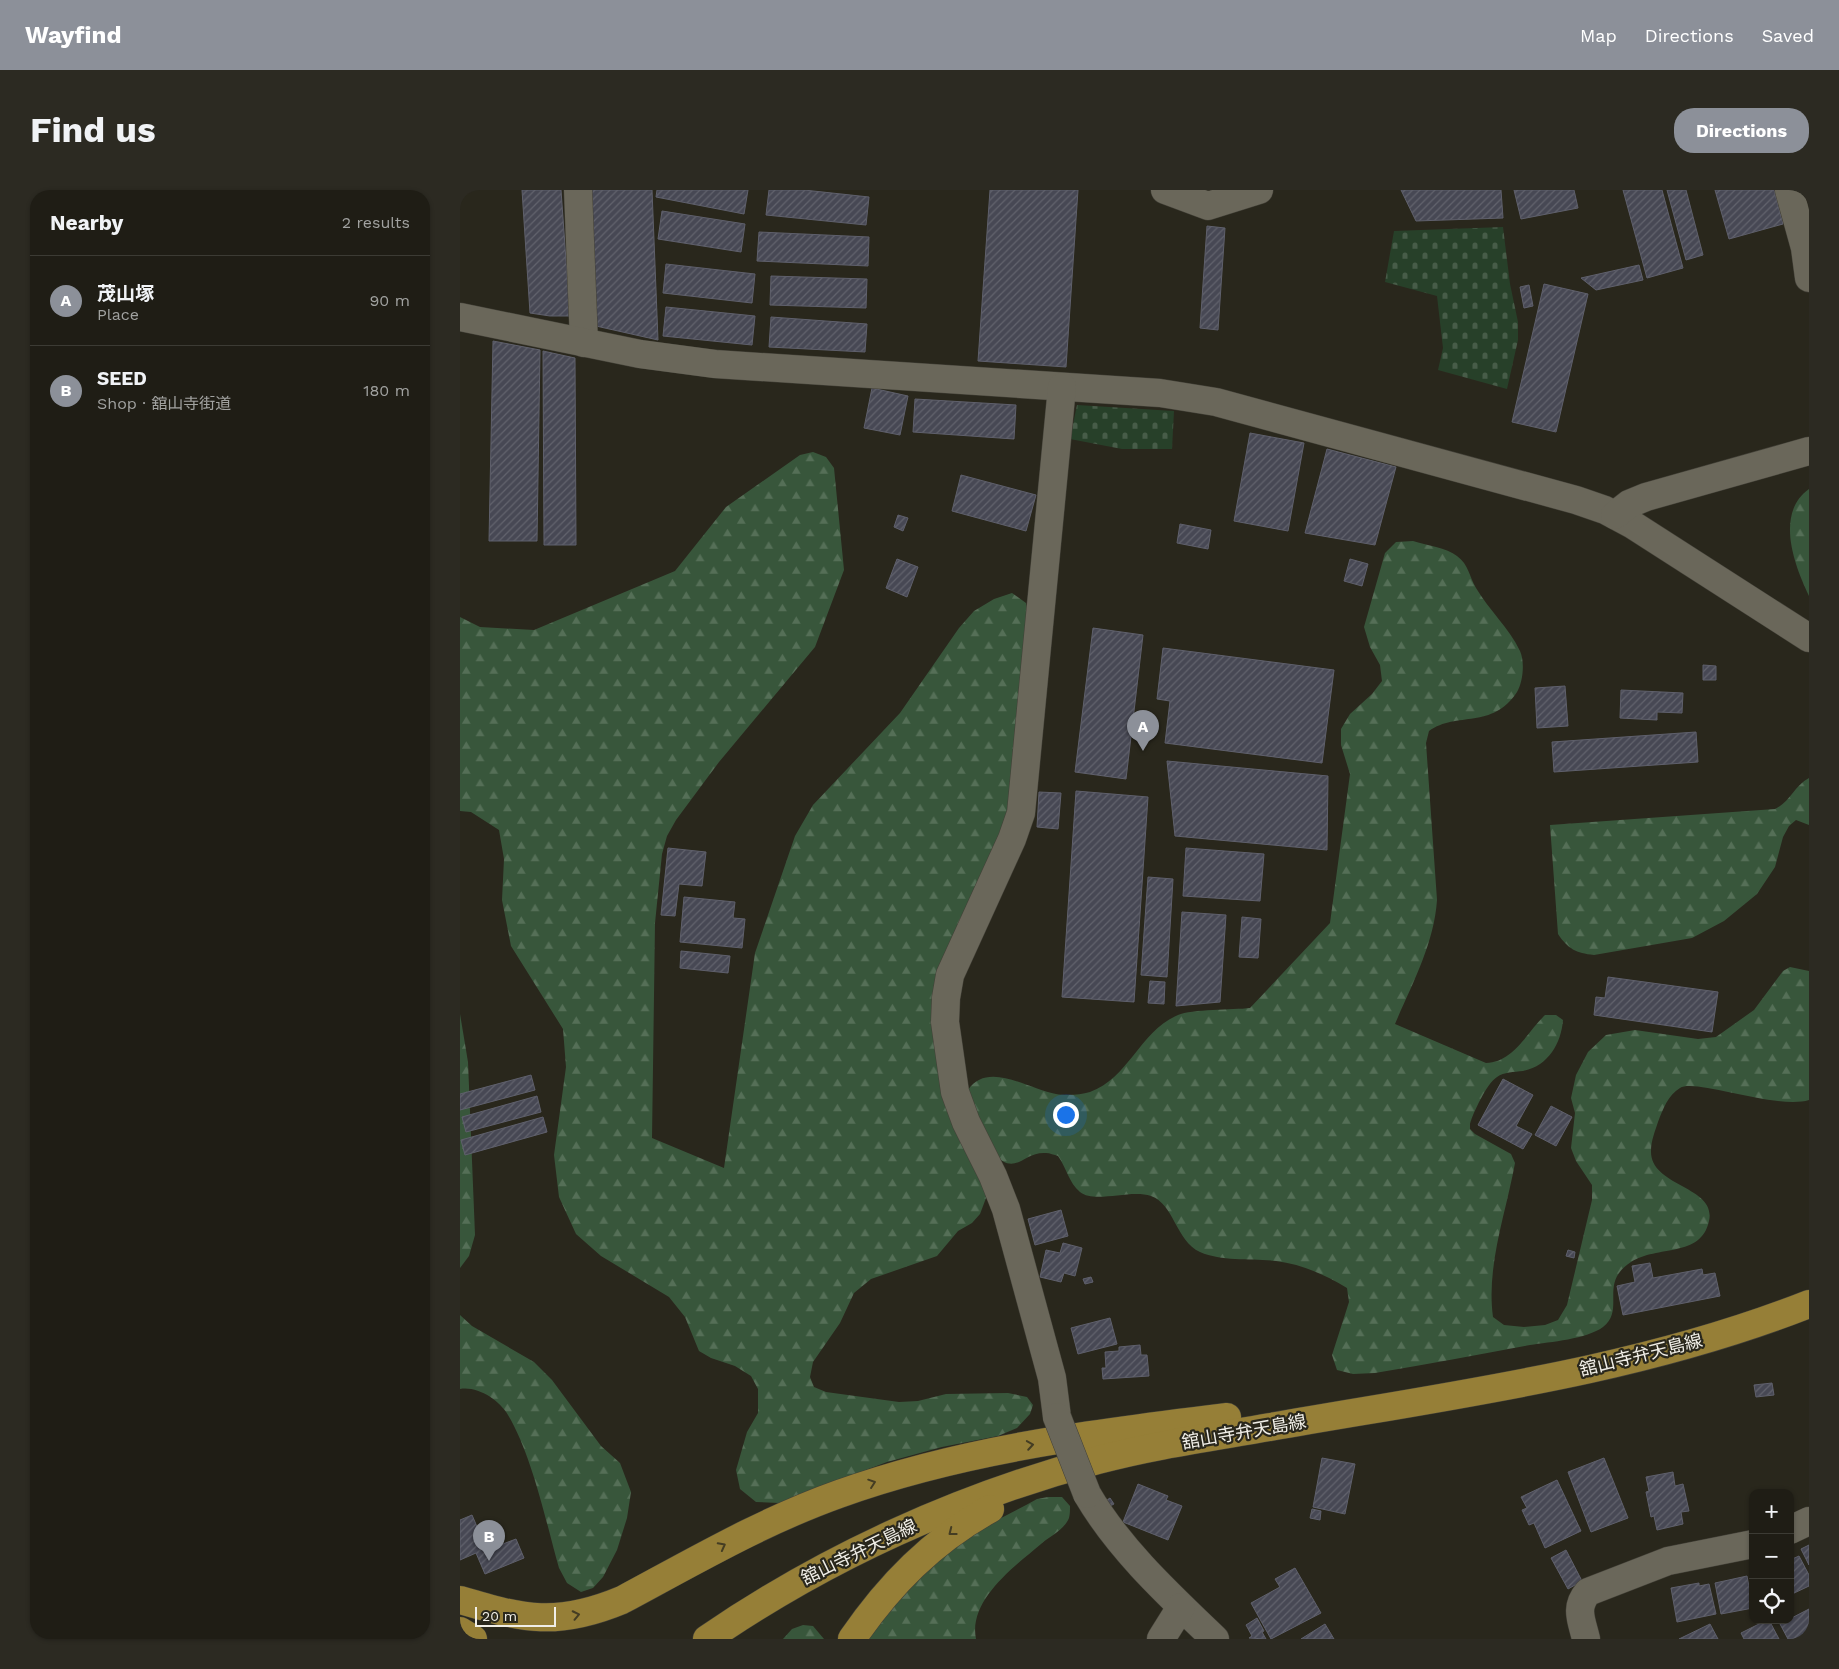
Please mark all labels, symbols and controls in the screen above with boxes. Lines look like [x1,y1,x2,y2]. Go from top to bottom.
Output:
text: Wayfind [25,21,121,49]
text: Map [1580,25,1617,46]
text: Directions [1645,25,1734,46]
text: Saved [1762,25,1814,46]
button: Directions [1674,108,1809,153]
text: Find us [30,109,156,151]
text: Nearby [50,210,123,235]
text: 2 results [342,213,410,232]
text: 茂山塚 [97,282,154,305]
text: A [61,291,71,310]
text: 90 m [369,291,410,310]
text: Place [97,305,139,324]
text: SEED [97,367,147,390]
text: B [61,381,71,400]
text: 180 m [363,381,410,400]
text: Shop · 舘山寺街道 [97,394,231,413]
pin: A [1127,710,1159,751]
your location [1053,1102,1079,1128]
street label: 舘山寺弁天島線 [1577,1329,1705,1380]
street label: 舘山寺弁天島線 [1180,1410,1308,1453]
one-way arrow [1025,1441,1034,1451]
one-way arrow [867,1478,875,1488]
map controls [1749,1489,1794,1624]
button: + [1749,1489,1794,1534]
street label: 舘山寺弁天島線 [798,1514,920,1589]
pin: B [473,1520,505,1561]
one-way arrow [949,1526,958,1534]
button: − [1749,1534,1794,1579]
one-way arrow [717,1542,726,1552]
button: locate [1749,1579,1794,1624]
scale bar [475,1604,556,1627]
text: 20 m [482,1608,517,1624]
one-way arrow [572,1610,580,1621]

